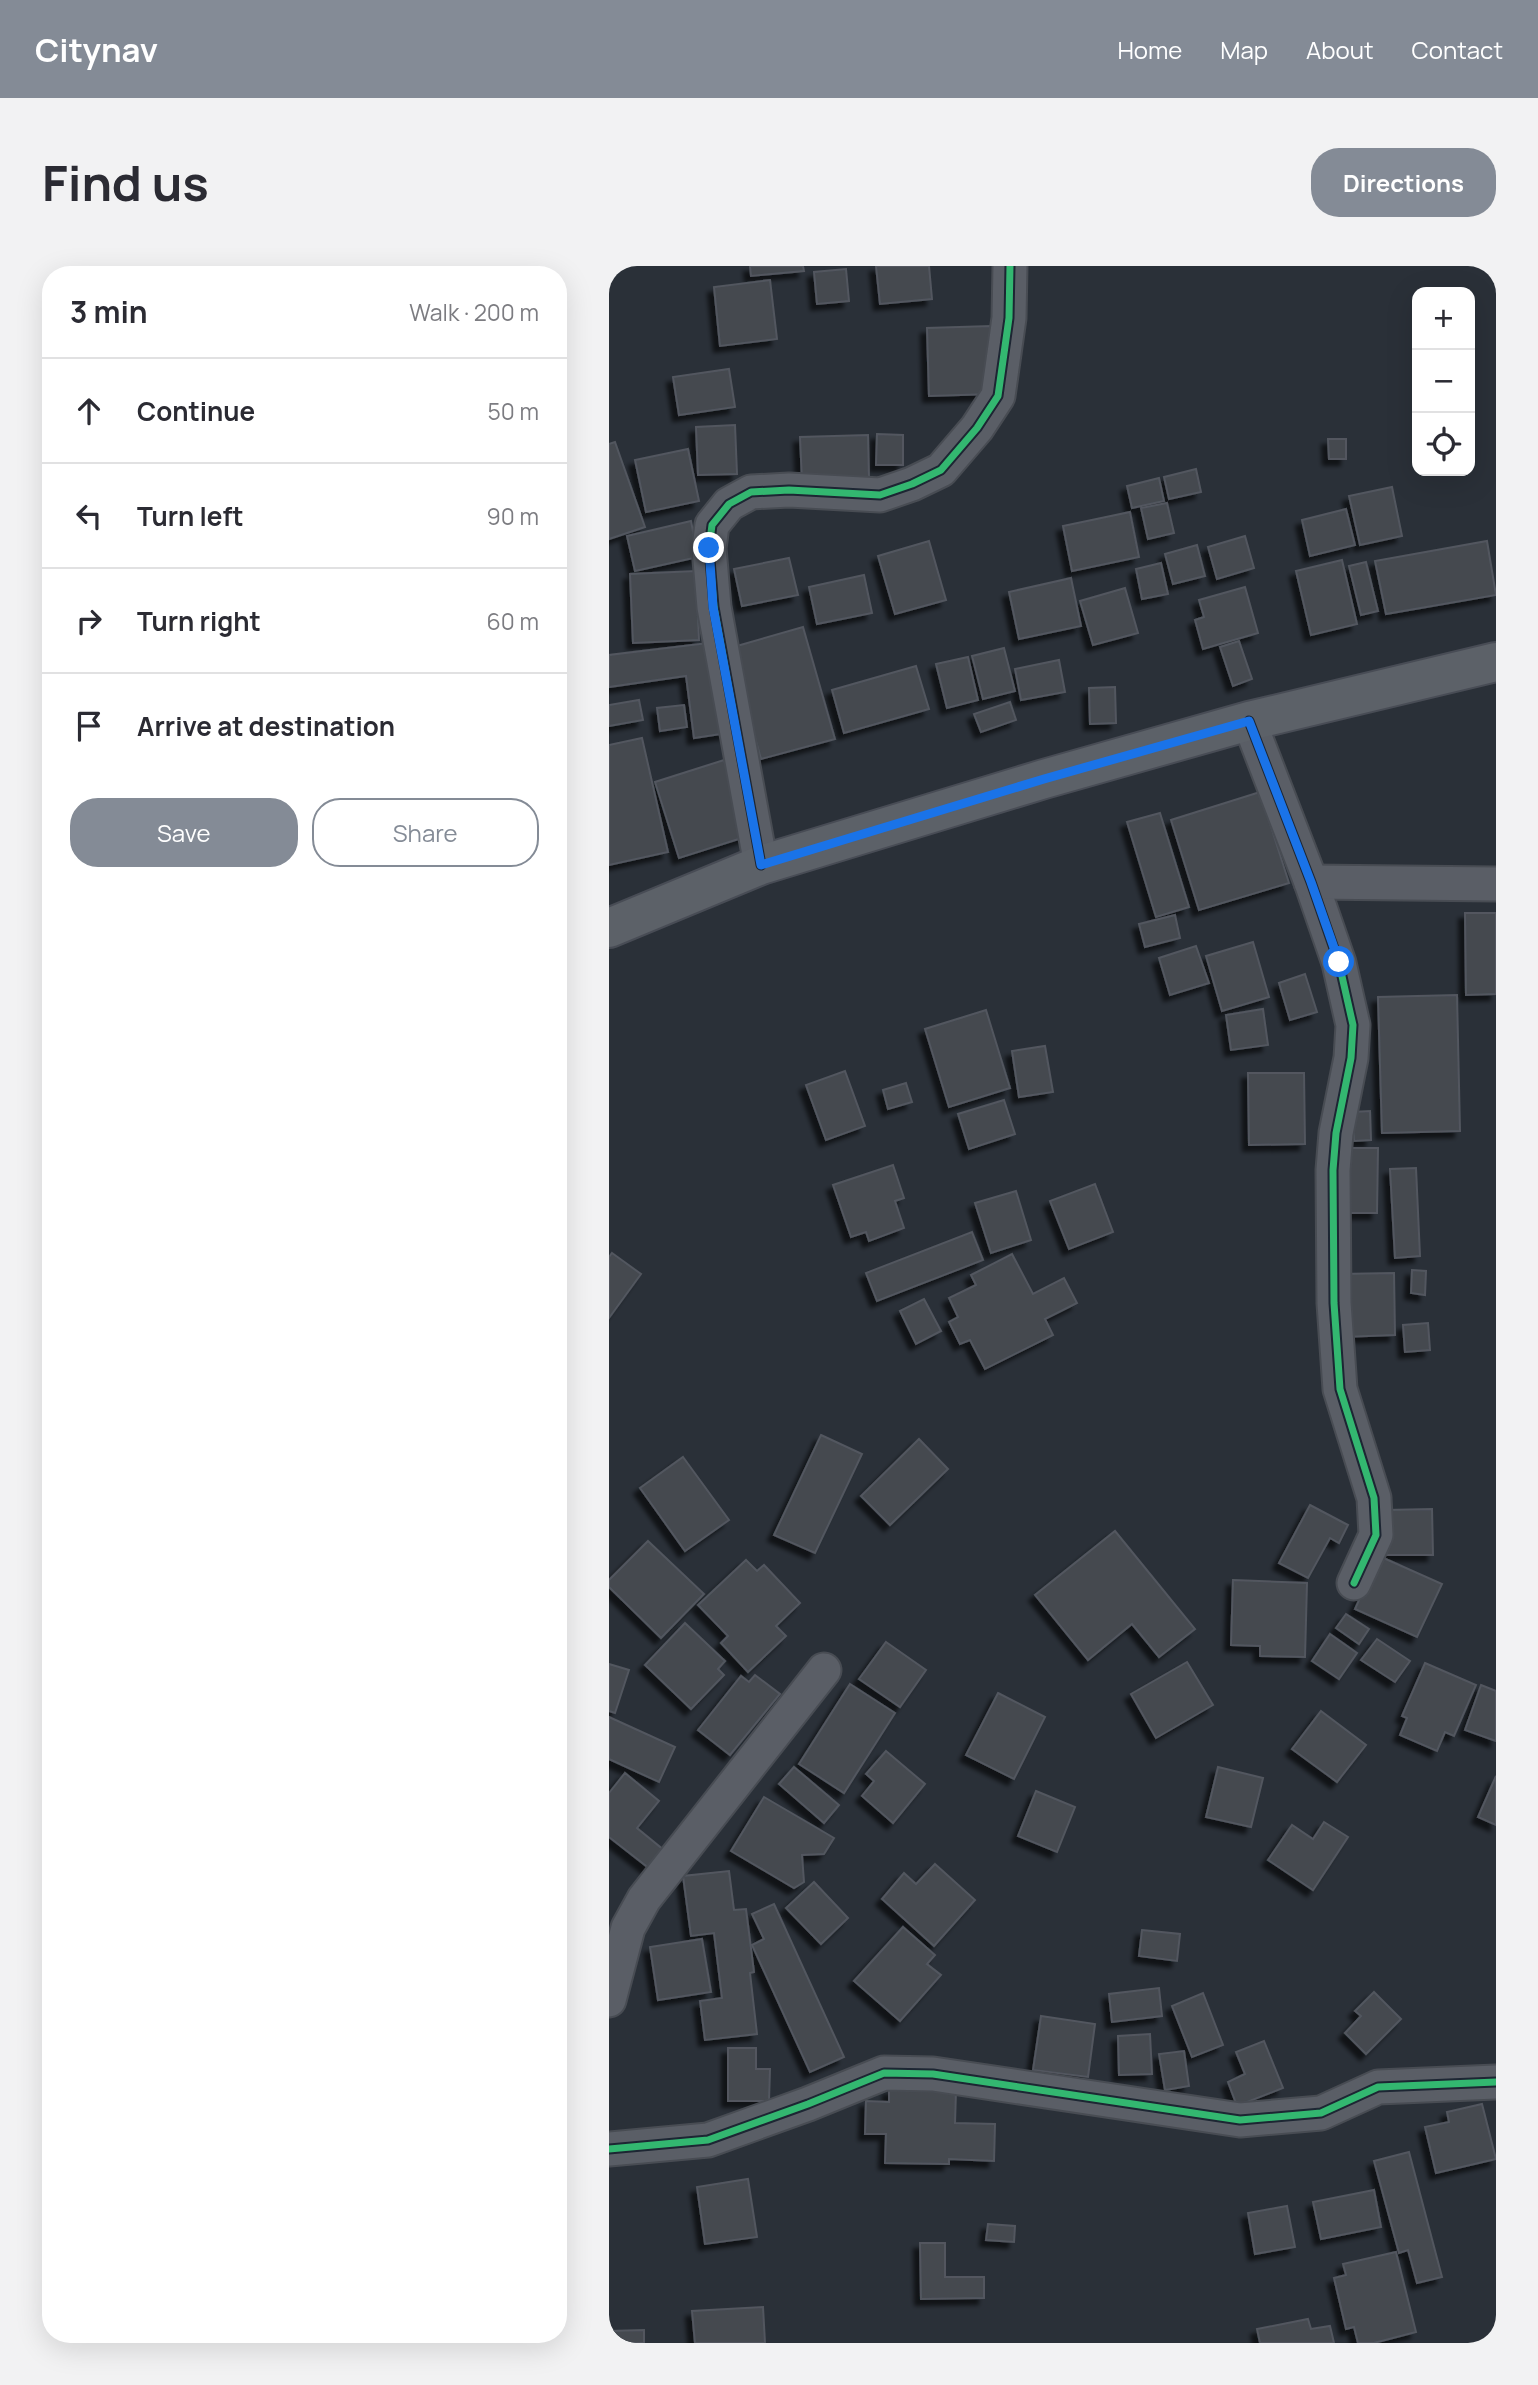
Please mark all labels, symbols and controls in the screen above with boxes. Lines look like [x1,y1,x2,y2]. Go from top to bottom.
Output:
text: Citynav [35,27,158,72]
text: Home [1117,33,1182,66]
text: Map [1220,33,1268,66]
text: About [1306,33,1374,66]
text: Contact [1412,33,1503,66]
button: Directions [1311,148,1496,217]
text: Find us [42,149,209,216]
map controls [1412,287,1475,476]
button: + [1412,287,1475,350]
text: 3 min [70,291,148,332]
text: Walk · 200 m [409,296,539,328]
button: − [1412,350,1475,413]
icon: ahead [70,392,108,430]
text: Continue [137,393,255,429]
text: 50 m [488,395,539,427]
button: locate [1412,413,1475,476]
icon: left [70,497,108,535]
text: Turn left [137,498,244,534]
text: 90 m [487,500,539,532]
route end [693,532,724,563]
icon: right [70,602,108,640]
text: Turn right [137,603,261,639]
text: 60 m [487,605,539,637]
icon: arrive [70,707,108,745]
text: Arrive at destination [137,708,395,744]
button: Save [70,798,298,867]
button: Share [312,798,539,867]
route start [1323,946,1354,977]

